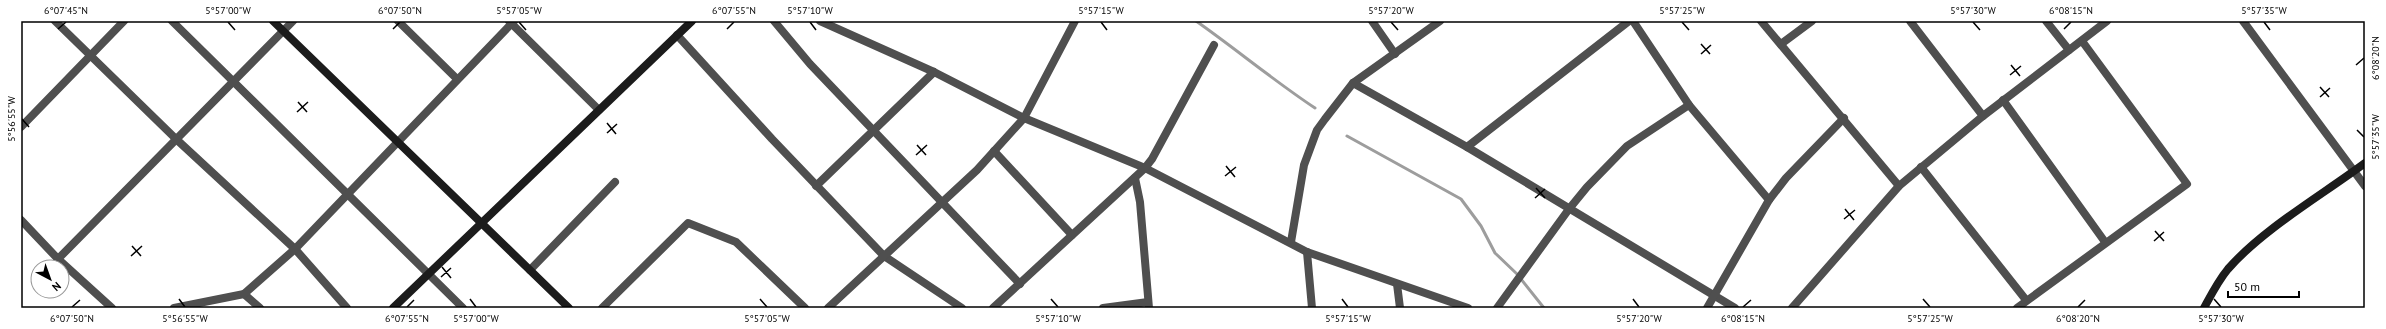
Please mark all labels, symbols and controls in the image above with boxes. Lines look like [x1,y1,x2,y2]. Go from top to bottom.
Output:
text: 6°07'45"N [44,4,88,17]
text: 5°57'00"W [205,4,252,17]
text: 6°07'50"N [378,4,422,17]
text: 5°57'05"W [496,4,543,17]
text: 6°07'55"N [712,4,756,17]
text: 5°57'10"W [787,4,834,17]
text: 5°57'15"W [1078,4,1125,17]
text: 5°57'20"W [1368,4,1415,17]
text: 5°57'25"W [1659,4,1706,17]
text: 5°57'30"W [1950,4,1997,17]
text: 6°08'15"N [2049,4,2093,17]
text: 5°57'35"W [2241,4,2288,17]
text: 6°08'20"N [2369,36,2382,80]
text: 5°56'55"W [5,95,18,142]
text: 5°57'35"W [2369,113,2382,160]
north arrow [30,259,70,299]
scale bar [2228,273,2299,299]
text: N [49,279,64,294]
text: 50 m [2234,279,2260,294]
text: 6°07'50"N [50,312,94,325]
text: 5°56'55"W [162,312,209,325]
text: 6°07'55"N [385,312,429,325]
text: 5°57'00"W [453,312,500,325]
text: 5°57'05"W [744,312,791,325]
text: 5°57'10"W [1035,312,1082,325]
text: 5°57'15"W [1325,312,1372,325]
text: 5°57'20"W [1616,312,1663,325]
text: 6°08'15"N [1721,312,1765,325]
text: 5°57'25"W [1907,312,1954,325]
text: 6°08'20"N [2056,312,2100,325]
text: 5°57'30"W [2198,312,2245,325]

